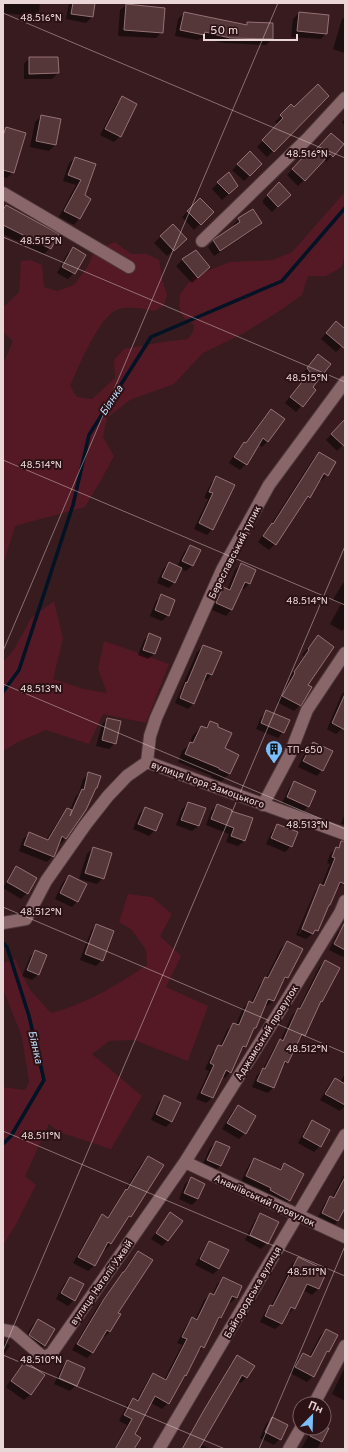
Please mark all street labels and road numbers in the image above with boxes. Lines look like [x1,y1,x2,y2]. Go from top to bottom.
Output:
street label: Береславський тупик [206,504,265,602]
street label: вулиця Ігоря Замоцького [149,759,266,812]
street label: Аджамський провулок [233,983,302,1083]
street label: Ананіївський провулок [212,1172,317,1231]
street label: вулиця Наталії Ужвій [68,1238,137,1328]
street label: Байгородська вулиця [222,1245,285,1341]

